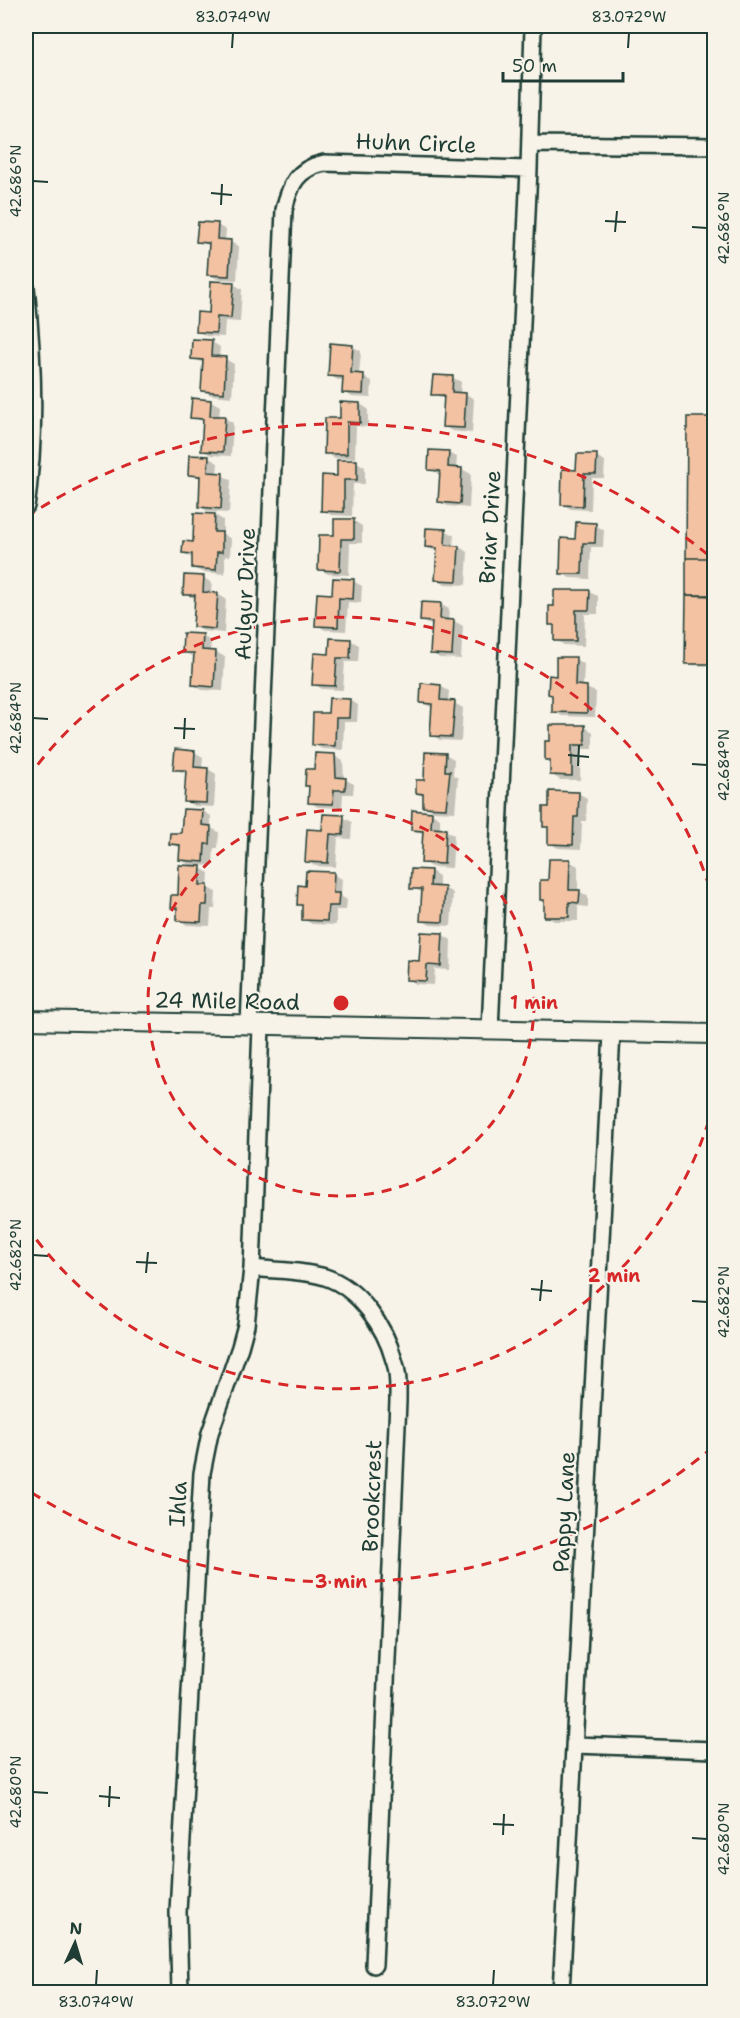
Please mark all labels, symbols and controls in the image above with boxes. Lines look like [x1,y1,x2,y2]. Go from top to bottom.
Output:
text: 83.074°W [195,7,271,27]
text: 83.072°W [592,7,666,27]
scale bar [503,45,623,83]
text: 50 m [512,54,557,78]
street label: Huhn Circle [355,126,477,160]
text: 42.686°N [6,145,26,217]
text: 42.686°N [714,192,734,264]
street label: Briar Drive [473,469,507,585]
street label: Aulgur Drive [228,527,262,661]
text: 42.684°N [6,682,26,754]
text: 42.684°N [714,729,734,801]
street label: 24 Mile Road [154,985,300,1017]
text: 1 min [510,991,558,1015]
centre of rings [331,993,351,1013]
text: 42.682°N [6,1219,26,1291]
text: 2 min [588,1264,640,1288]
text: 42.682°N [714,1266,734,1338]
street label: Brookcrest [356,1439,388,1553]
street label: Pappy Lane [546,1451,582,1573]
street label: Ihla [162,1480,194,1528]
text: 3 min [315,1570,367,1594]
text: 42.680°N [6,1756,26,1828]
text: 42.680°N [714,1803,734,1875]
north arrow [45,1913,105,1973]
text: N [69,1918,83,1939]
text: 83.074°W [58,1992,134,2012]
text: 83.072°W [456,1992,530,2012]

